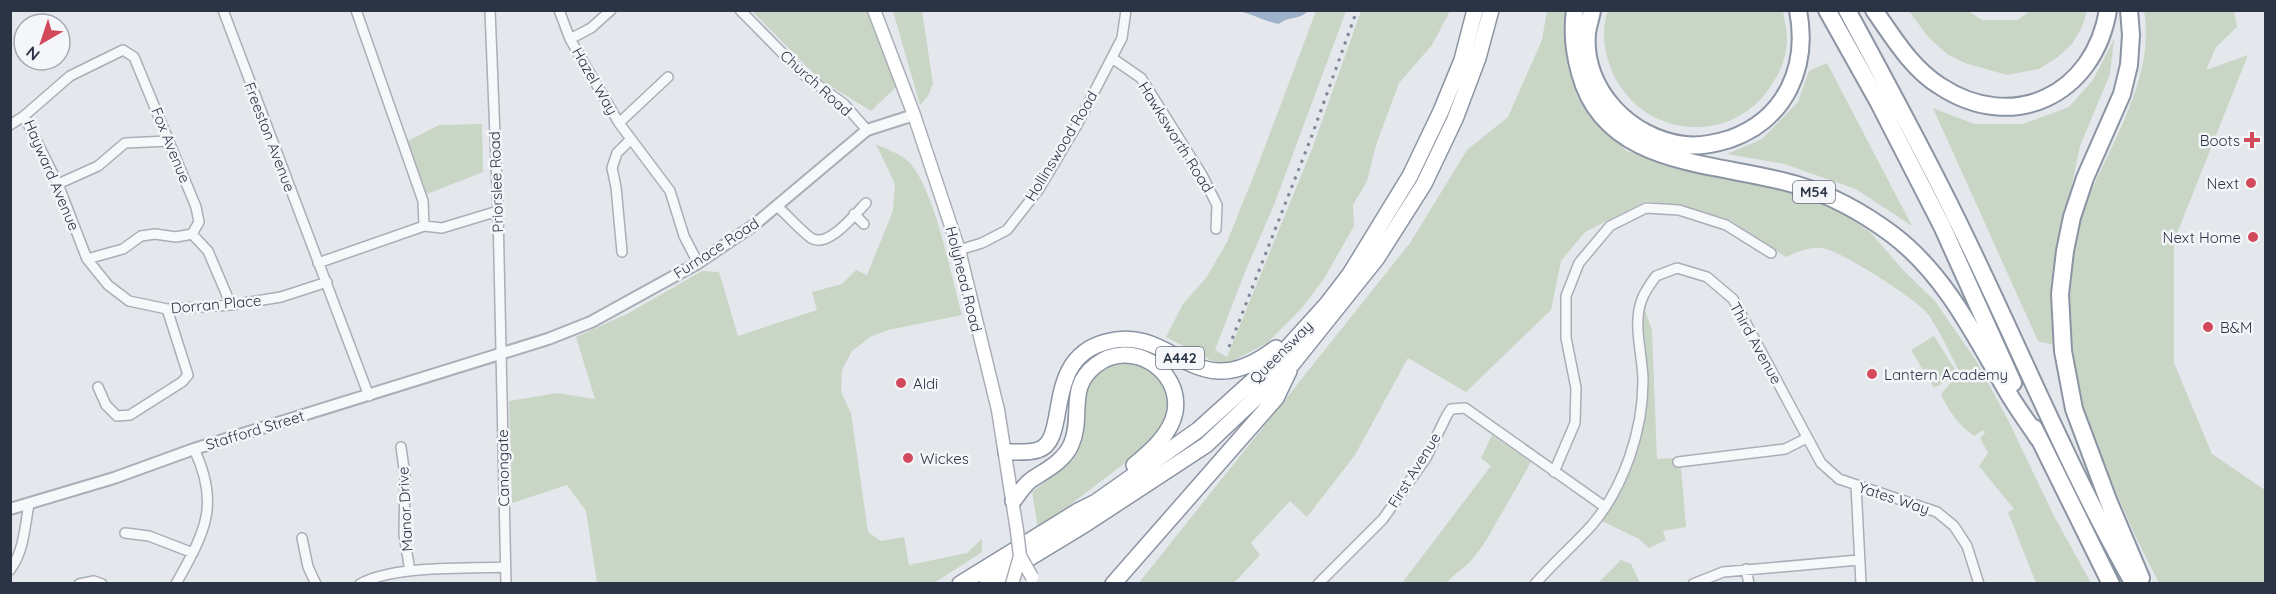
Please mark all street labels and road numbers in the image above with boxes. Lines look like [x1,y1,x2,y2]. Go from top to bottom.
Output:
street label: Hazel Way [568,44,622,118]
street label: Church Road [776,46,856,120]
street label: Hawksworth Road [1134,78,1218,196]
street label: Freeston Avenue [240,79,300,195]
street label: Hollinswood Road [1021,87,1101,205]
street label: Fox Avenue [147,104,195,186]
street label: Hayward Avenue [20,117,84,233]
street label: Priorslee Road [485,131,507,233]
road number: M54 [1793,181,1835,203]
street label: Furnace Road [670,213,762,283]
street label: Holyhead Road [942,224,986,334]
street label: Dorran Place [170,291,262,317]
street label: Third Avenue [1726,299,1786,387]
street label: Queensway [1245,316,1317,388]
road number: A442 [1156,347,1204,369]
street label: Stafford Street [203,406,307,454]
street label: Canongate [493,429,513,507]
street label: First Avenue [1383,429,1445,511]
street label: Manor Drive [393,466,417,552]
street label: Yates Way [1856,478,1932,518]

